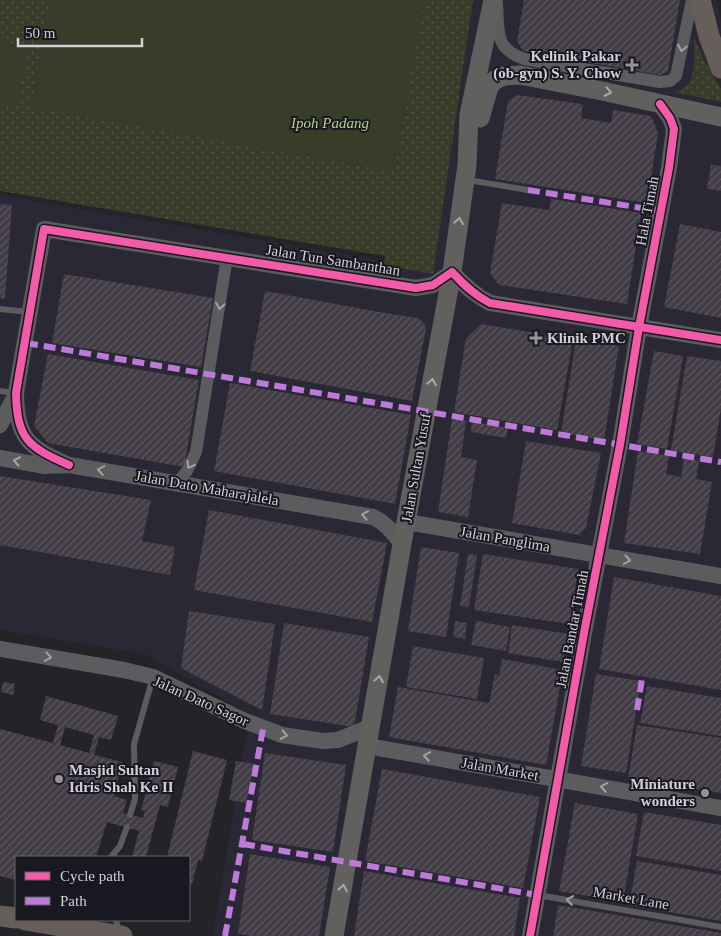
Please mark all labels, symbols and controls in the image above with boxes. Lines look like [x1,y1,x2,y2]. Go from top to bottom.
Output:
scale bar [18,15,141,47]
text: 50 m [25,25,56,41]
one-way arrow [677,43,687,52]
place label: Kelinik Pakar (ob-gyn) S. Y. Chow [493,48,621,82]
marker: Kelinik Pakar (ob-gyn) S. Y. Chow [625,58,639,72]
one-way arrow [604,86,613,97]
park label: Ipoh Padang [290,115,369,131]
street label: Hala Timah [632,174,662,247]
one-way arrow [453,217,464,225]
street label: Jalan Tun Sambanthan [265,241,402,279]
one-way arrow [215,301,225,310]
place label: Klinik PMC [547,330,626,346]
marker: Klinik PMC [529,331,543,345]
one-way arrow [426,377,436,386]
street label: Jalan Sultan Yusuf [398,412,434,524]
one-way arrow [13,456,21,466]
one-way arrow [186,459,196,468]
one-way arrow [97,466,106,476]
street label: Jalan Dato Maharajalela [134,467,280,509]
one-way arrow [361,511,370,521]
street label: Jalan Panglima [459,523,552,555]
one-way arrow [623,554,631,565]
street label: Jalan Bandar Timah [553,568,591,689]
one-way arrow [44,652,52,662]
street label: Jalan Dato Sagor [151,673,251,729]
one-way arrow [374,675,384,684]
one-way arrow [279,729,288,739]
one-way arrow [422,752,431,762]
street label: Jalan Market [460,754,541,784]
place label: Masjid Sultan Idris Shah Ke II [69,762,174,795]
marker: Masjid Sultan Idris Shah Ke II [53,773,65,785]
place label: Miniature wonders [630,776,695,809]
one-way arrow [600,783,608,793]
marker: Miniature wonders [699,787,711,799]
legend [15,856,190,921]
text: Cycle path [60,868,125,884]
street label: Market Lane [592,883,671,913]
one-way arrow [337,884,347,892]
text: Path [60,893,87,909]
one-way arrow [565,896,574,906]

